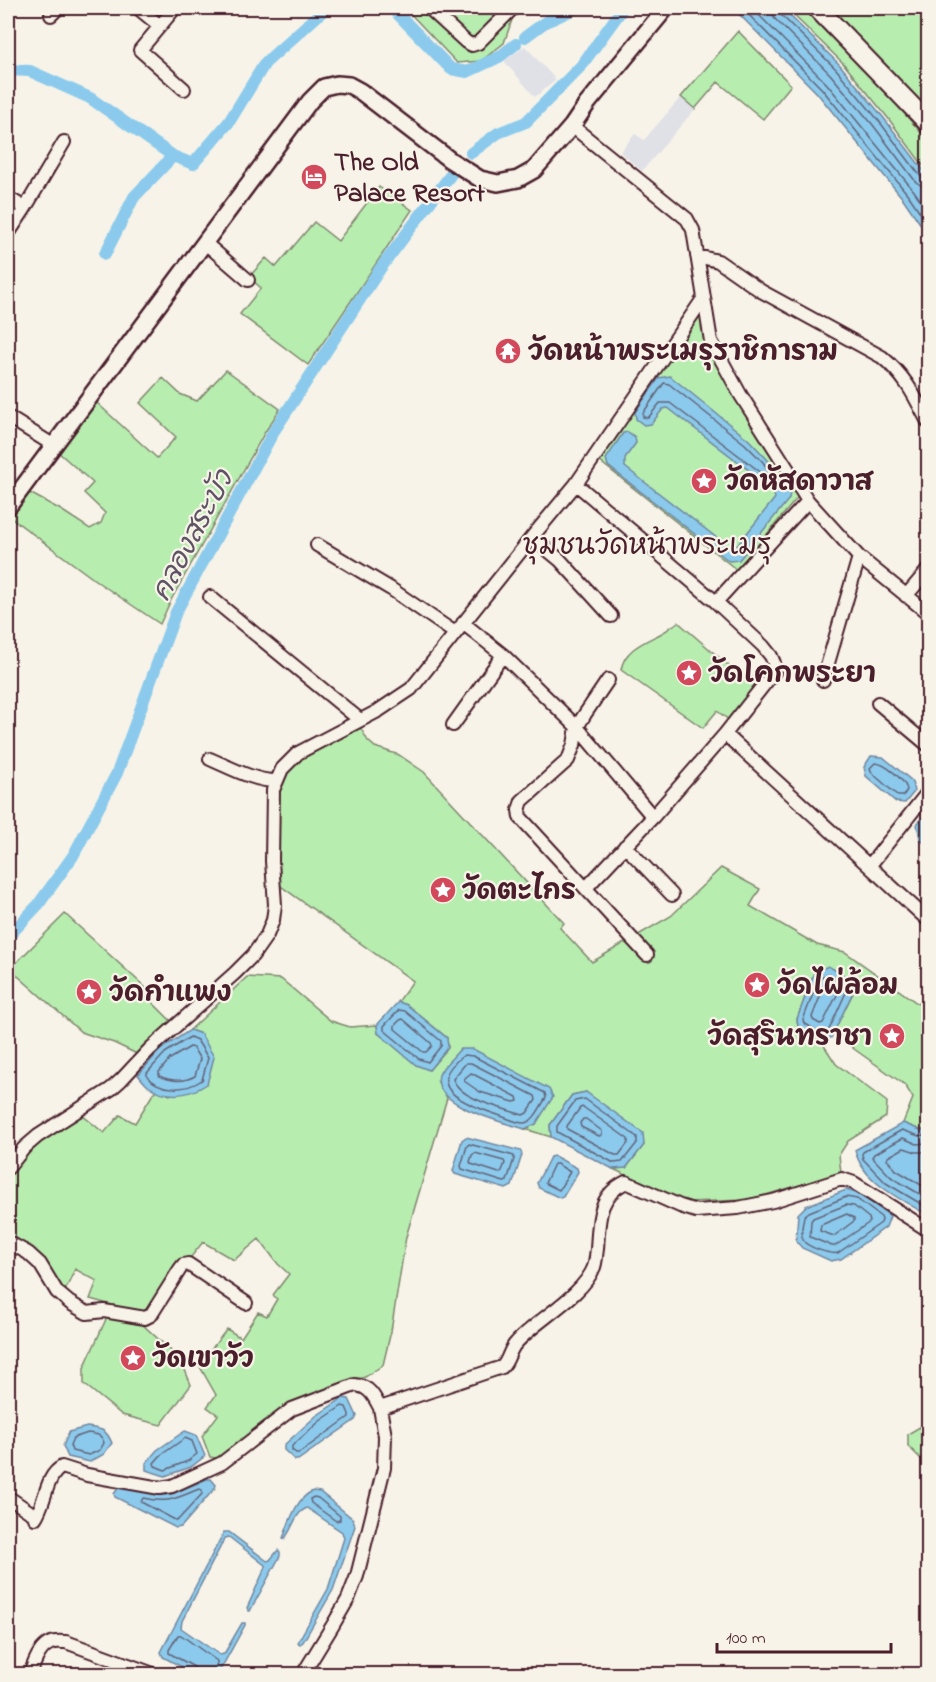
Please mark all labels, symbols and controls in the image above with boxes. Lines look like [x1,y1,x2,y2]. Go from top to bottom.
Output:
place label: The Old Palace Resort [334,144,486,214]
hotel icon: The Old Palace Resort [299,162,329,192]
place label: วัดหน้าพระเมรุราชิการาม [528,332,838,373]
temple icon: วัดหน้าพระเมรุราชิการาม [493,336,523,366]
water label: คลองสระบัว [143,462,247,609]
place label: วัดหัสดาวาส [724,464,875,503]
place icon: วัดหัสดาวาส [689,466,719,496]
district label: ชุมชนวัดหน้าพระเมรุ [522,526,772,568]
place label: วัดโคกพระยา [708,654,876,695]
place icon: วัดโคกพระยา [674,658,704,688]
place label: วัดตะไกร [462,871,576,912]
place icon: วัดตะไกร [428,875,458,905]
place label: วัดไผ่ล้อม [777,966,898,1007]
place icon: วัดไผ่ล้อม [742,970,772,1000]
place label: วัดกำแพง [109,974,232,1014]
place icon: วัดกำแพง [74,977,104,1007]
place label: วัดสุรินทราชา [708,1019,872,1058]
place icon: วัดสุรินทราชา [877,1021,907,1051]
place label: วัดเขาวัว [152,1341,254,1380]
place icon: วัดเขาวัว [118,1343,148,1373]
scale bar [717,1616,891,1654]
text: 100 m [726,1626,766,1652]

